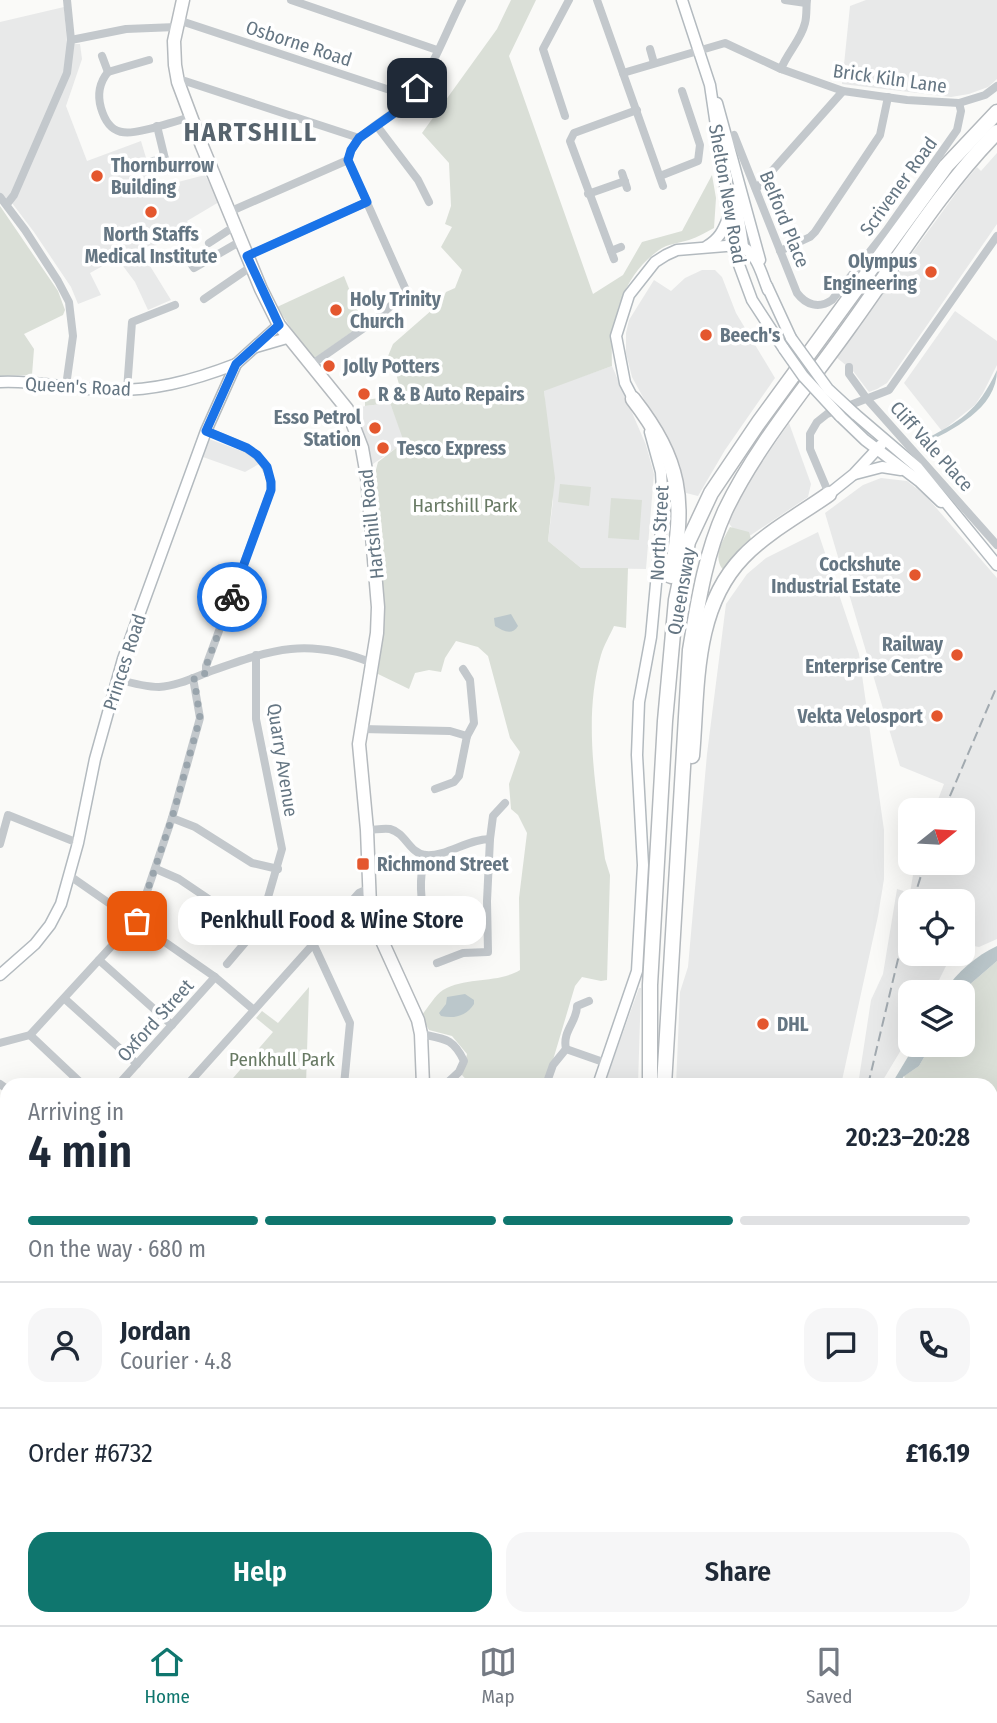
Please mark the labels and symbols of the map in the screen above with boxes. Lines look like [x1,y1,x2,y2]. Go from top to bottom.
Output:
street label: Osborne Road [243,16,355,71]
pin [387,58,447,118]
street label: Brick Kiln Lane [832,59,948,98]
district label: HARTSHILL [184,117,318,148]
street label: Shelton New Road [704,122,751,266]
street label: Scrivener Road [855,132,942,240]
place label: Thornburrow Building [111,154,214,199]
street label: Belford Place [755,167,814,271]
marker: Thornburrow Building [89,168,105,184]
marker: North Staffs Medical Institute [143,204,159,220]
place label: North Staffs Medical Institute [85,223,218,268]
place label: Olympus Engineering [823,250,918,295]
marker: Olympus Engineering [923,264,939,280]
place label: Holy Trinity Church [350,288,442,333]
marker: Holy Trinity Church [328,302,344,318]
place label: Beech's [720,324,781,347]
marker: Beech's [698,327,714,343]
place label: Jolly Potters [342,355,440,378]
marker: Jolly Potters [321,358,337,374]
street label: Queen's Road [24,372,132,401]
place label: R & B Auto Repairs [378,383,525,406]
marker: R & B Auto Repairs [356,386,372,402]
street label: Cliff Vale Place [885,397,978,496]
place label: Esso Petrol Station [274,406,362,451]
marker: Esso Petrol Station [367,420,383,436]
place label: Tesco Express [397,437,507,460]
marker: Tesco Express [375,440,391,456]
street label: Hartshill Road [354,468,389,580]
street label: North Street [646,484,674,581]
park label: Hartshill Park [413,494,518,517]
street label: Queensway [662,545,701,637]
place label: Cockshute Industrial Estate [771,553,901,598]
courier [197,562,267,632]
marker: Cockshute Industrial Estate [907,567,923,583]
street label: Princes Road [98,611,151,713]
place label: Railway Enterprise Centre [805,633,944,678]
marker: Railway Enterprise Centre [949,647,965,663]
street label: Quarry Avenue [262,702,303,818]
place label: Vekta Velosport [797,705,923,728]
marker: Vekta Velosport [929,708,945,724]
north arrow [898,798,975,875]
place label: Richmond Street [377,853,509,876]
marker: Richmond Street [355,856,371,872]
pin [107,891,167,951]
callout: Penkhull Food & Wine Store [179,897,487,946]
street label: Oxford Street [112,974,199,1066]
place label: DHL [777,1013,809,1036]
marker: DHL [755,1016,771,1032]
park label: Penkhull Park [229,1048,335,1071]

